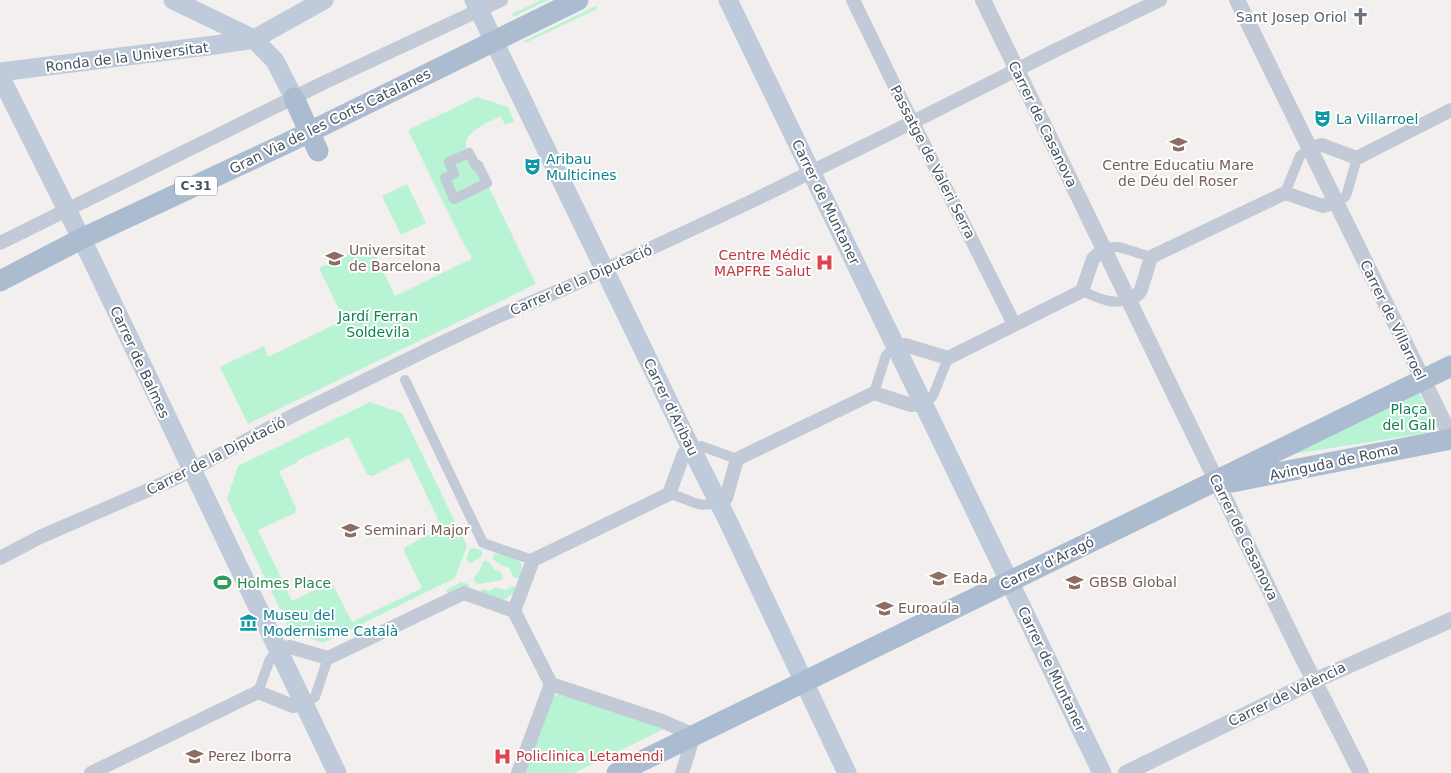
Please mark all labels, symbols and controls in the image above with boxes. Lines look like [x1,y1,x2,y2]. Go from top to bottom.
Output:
church icon: Sant Josep Oriol [1351,7,1371,27]
place label: Sant Josep Oriol [1236,9,1347,25]
street label: Ronda de la Universitat [45,39,210,75]
street label: Carrer de Casanova [1005,58,1081,190]
street label: Gran Via de les Corts Catalanes [227,65,433,177]
street label: Passatge de Valeri Serra [887,83,979,241]
theatre icon: La Villarroel [1312,109,1332,129]
place label: La Villarroel [1336,111,1418,127]
school or university icon: Centre Educatiu Mare de Déu del Roser [1168,135,1188,155]
street label: Carrer de Muntaner [789,137,863,267]
place label: Aribau Multicines [546,151,617,183]
theatre icon: Aribau Multicines [522,157,542,177]
place label: Centre Educatiu Mare de Déu del Roser [1102,157,1254,189]
road number: C-31 [175,177,217,196]
street label: Carrer de la Diputació [508,241,654,319]
place label: Universitat de Barcelona [349,242,441,274]
place label: Centre Médic MAPFRE Salut [714,247,811,279]
school or university icon: Universitat de Barcelona [325,248,345,268]
hospital icon: Centre Médic MAPFRE Salut [815,253,835,273]
street label: Carrer de Villarroel [1357,257,1429,383]
street label: Carrer de Balmes [107,303,173,421]
park label: Jardí Ferran Soldevila [337,308,418,340]
street label: Carrer d'Aribau [640,356,702,458]
park label: Plaça del Gall [1382,401,1436,433]
street label: Carrer de la Diputació [144,414,288,498]
street label: Avinguda de Roma [1268,441,1400,483]
street label: Carrer de Casanova [1206,471,1282,603]
school or university icon: Seminari Major [340,520,360,540]
place label: Seminari Major [364,522,470,538]
street label: Carrer d'Aragó [998,533,1096,593]
school or university icon: Eada [929,568,949,588]
place label: Eada [953,570,988,586]
school or university icon: GBSB Global [1065,572,1085,592]
sports icon: Holmes Place [213,573,233,593]
place label: GBSB Global [1089,574,1177,590]
place label: Holmes Place [237,575,331,591]
school or university icon: Euroaula [874,598,894,618]
place label: Euroaula [898,600,960,616]
street label: Carrer de Muntaner [1015,604,1089,734]
place label: Museu del Modernisme Català [263,607,398,639]
museum icon: Museu del Modernisme Català [239,613,259,633]
street label: Carrer de València [1226,659,1348,729]
school or university icon: Perez Iborra [184,746,204,766]
hospital icon: Policlinica Letamendi [492,746,512,766]
place label: Perez Iborra [208,748,292,764]
place label: Policlinica Letamendi [516,748,663,764]

